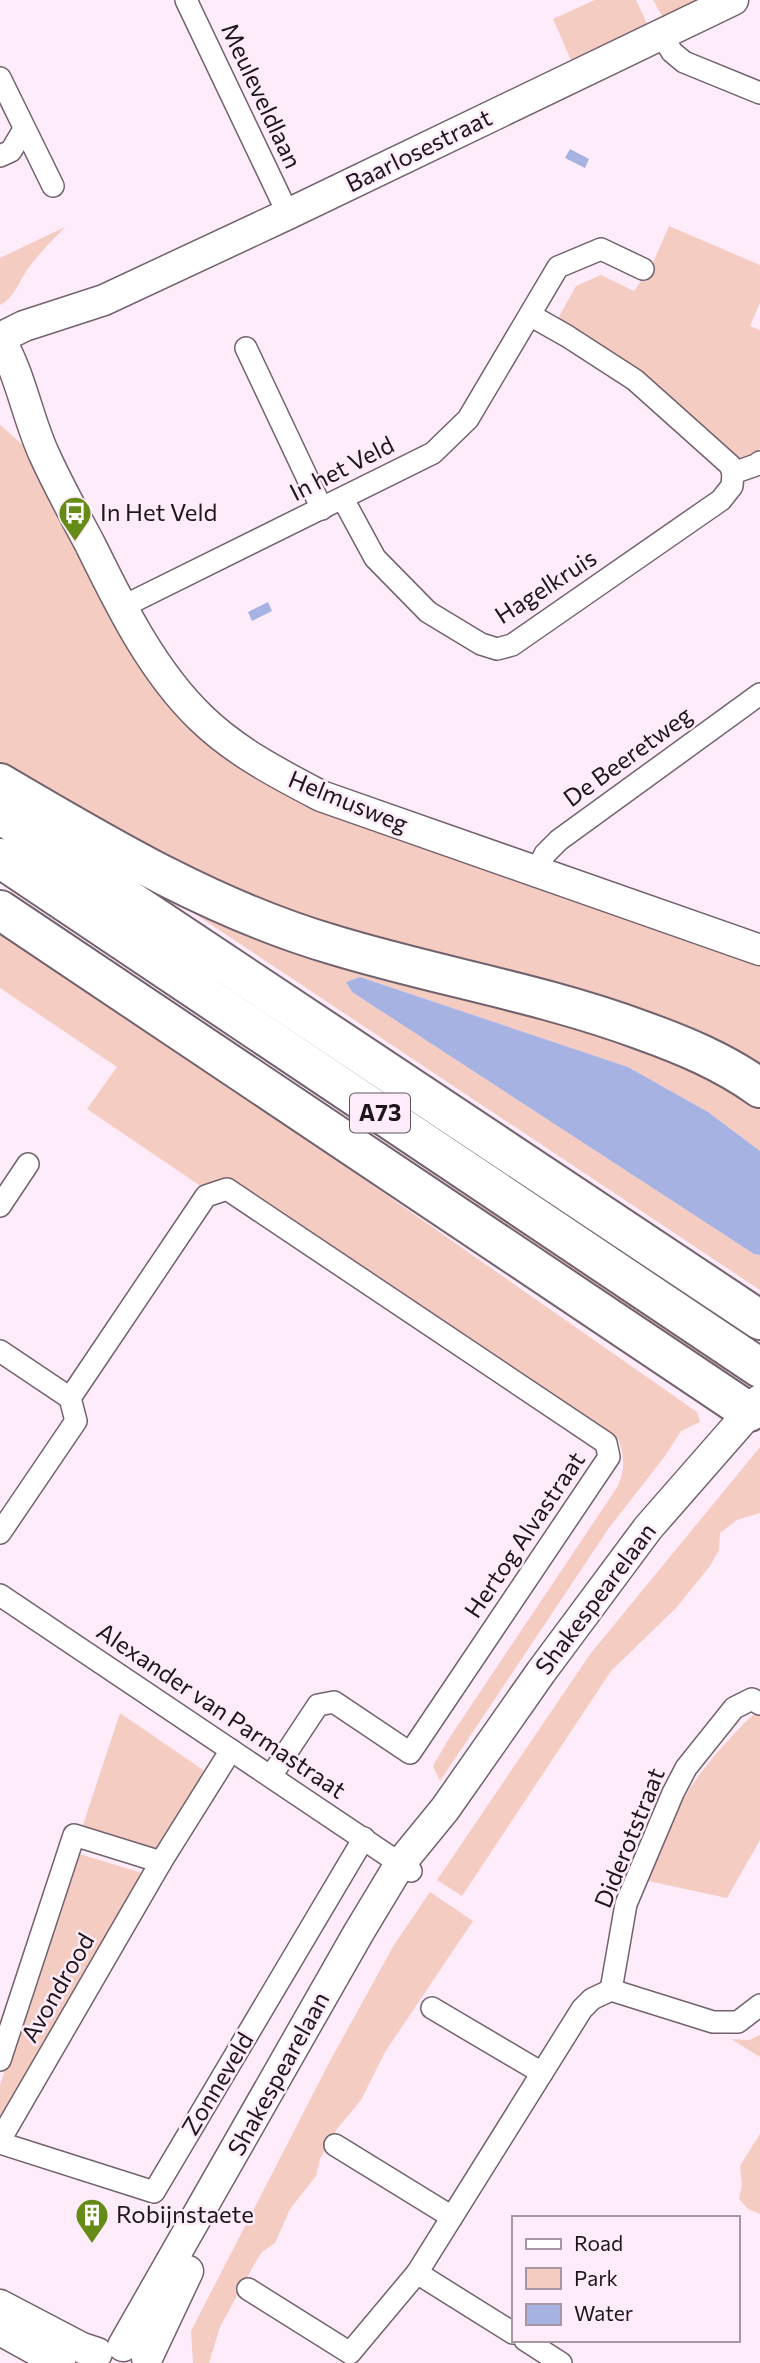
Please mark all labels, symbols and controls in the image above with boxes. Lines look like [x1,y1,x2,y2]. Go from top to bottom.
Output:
street label: Meuleveldlaan [216,18,309,173]
street label: Baarlosestraat [341,102,496,198]
street label: In het Veld [284,429,398,506]
bus stop icon: In Het Veld [56,494,94,543]
place label: In Het Veld [100,497,217,526]
street label: Hagelkruis [489,542,601,629]
street label: De Beeretweg [557,699,697,812]
street label: Helmusweg [285,764,413,838]
road number: A73 [350,1094,410,1132]
street label: Hertog Alvastraat [457,1445,590,1623]
street label: Shakespearelaan [528,1516,661,1680]
street label: Alexander van Parmastraat [92,1616,352,1804]
street label: Diderotstraat [587,1763,670,1912]
street label: Avondrood [14,1928,100,2047]
street label: Shakespearelaan [221,1986,335,2160]
street label: Zonneveld [175,2027,259,2140]
building icon: Robijnstaete [73,2196,111,2245]
place label: Robijnstaete [116,2199,254,2228]
legend [512,2216,739,2342]
text: Road [574,2230,623,2255]
text: Park [574,2265,618,2290]
text: Water [574,2300,633,2325]

